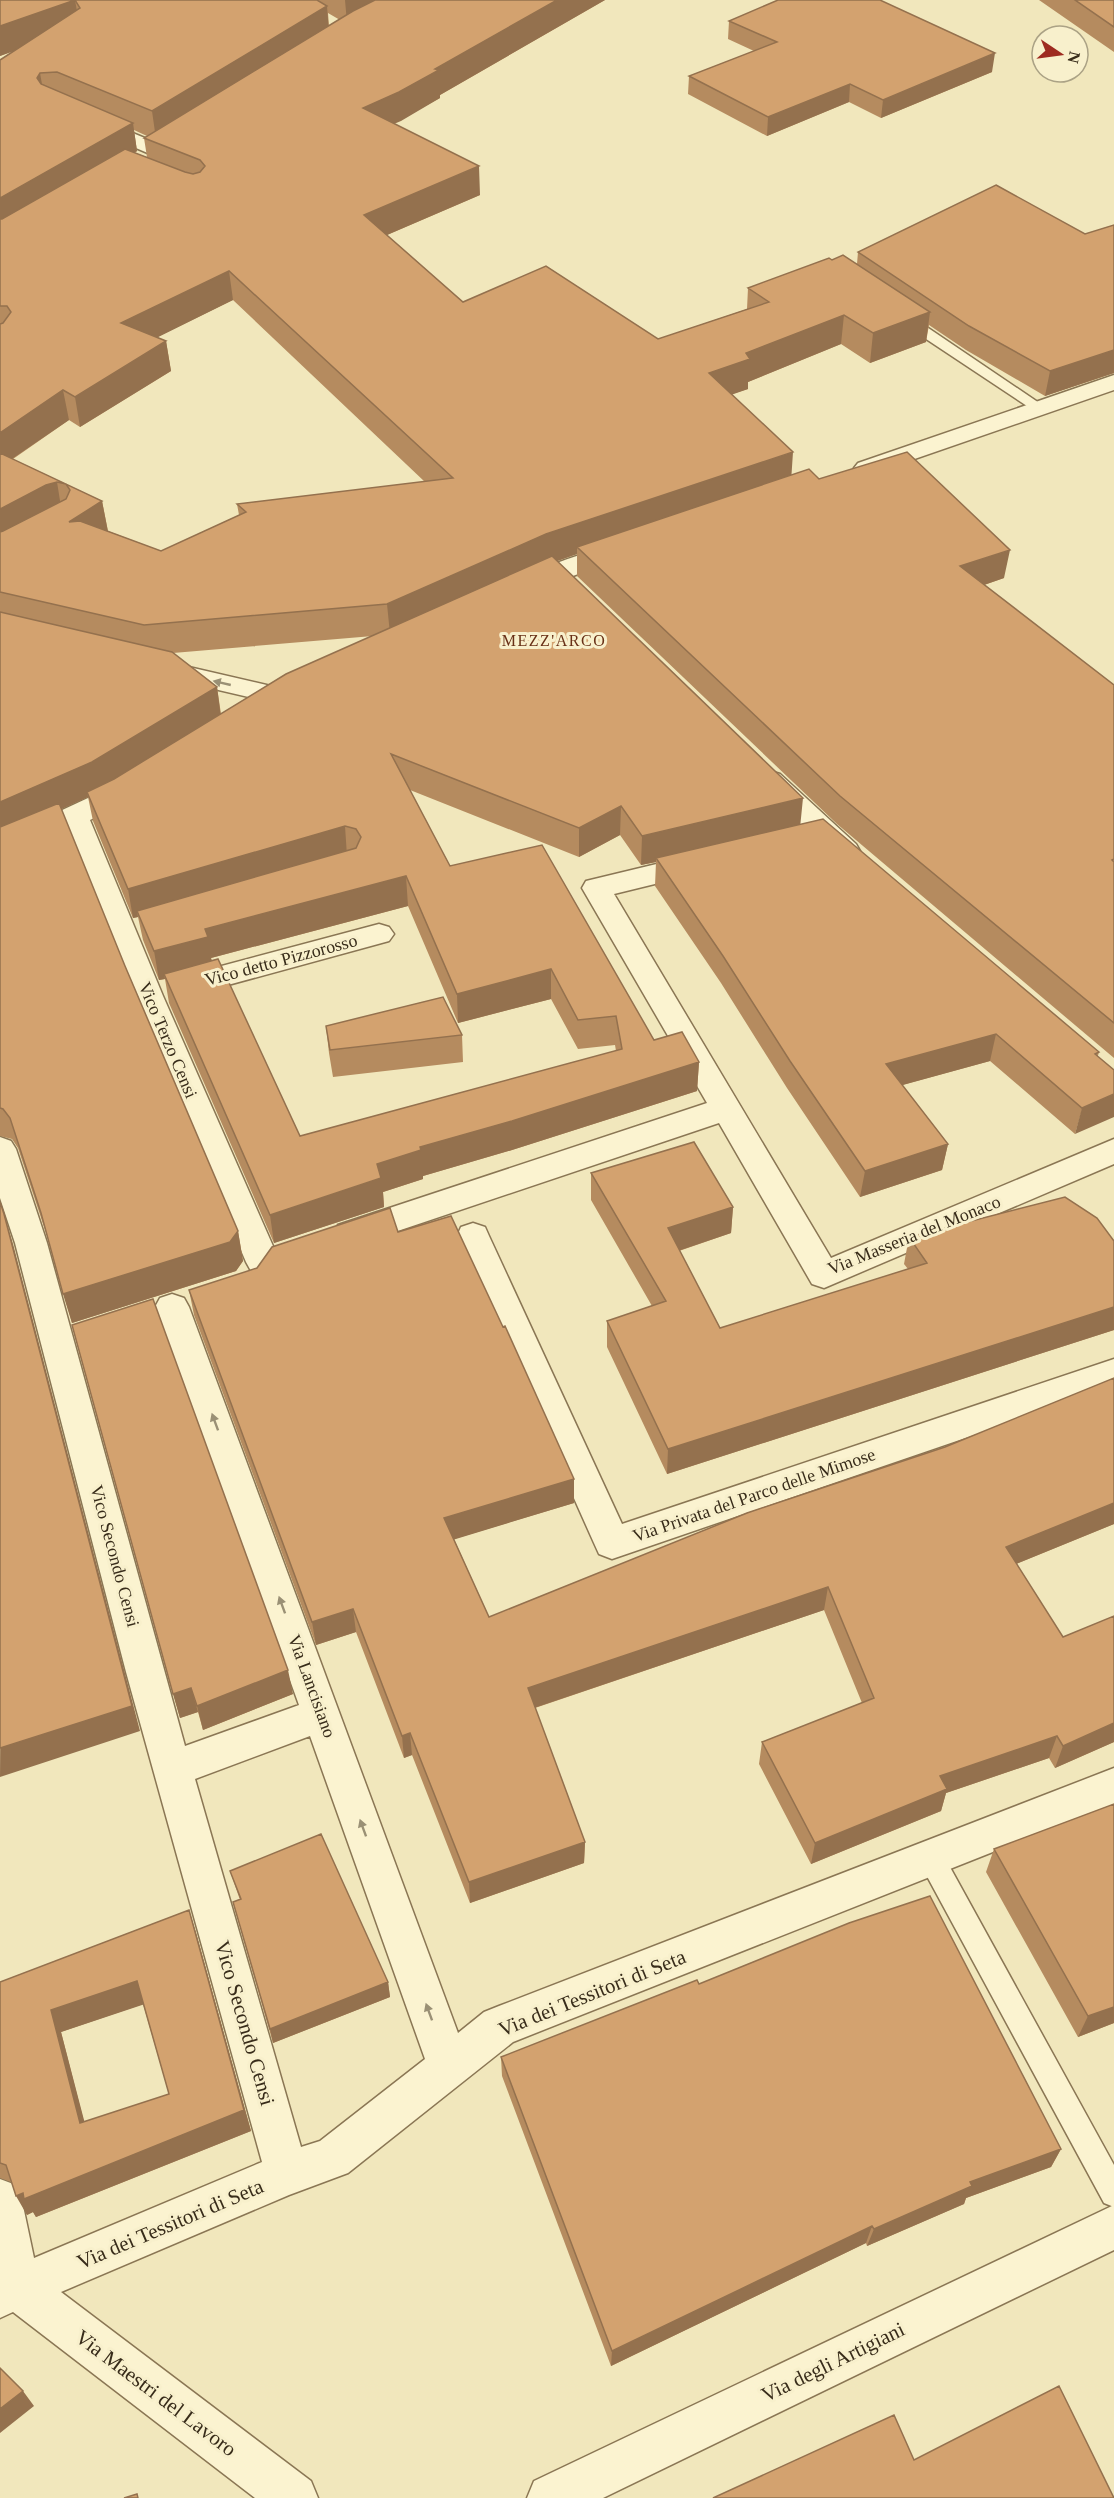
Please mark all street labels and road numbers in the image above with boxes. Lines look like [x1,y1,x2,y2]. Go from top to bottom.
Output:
street label: Vico detto Pizzorosso [203,930,359,990]
street label: Vico Terzo Censi [135,979,201,1101]
street label: Via Masseria del Monaco [825,1191,1003,1279]
street label: Via Privata del Parco delle Mimose [630,1444,878,1546]
street label: Vico Secondo Censi [86,1483,144,1629]
street label: Via Lancisiano [284,1632,340,1740]
street label: Vico Secondo Censi [210,1938,280,2108]
street label: Via dei Tessitori di Seta [495,1944,690,2042]
street label: Via dei Tessitori di Seta [73,2174,267,2274]
street label: Via degli Artigiani [758,2317,909,2407]
street label: Via Maestri del Lavoro [71,2325,241,2461]

